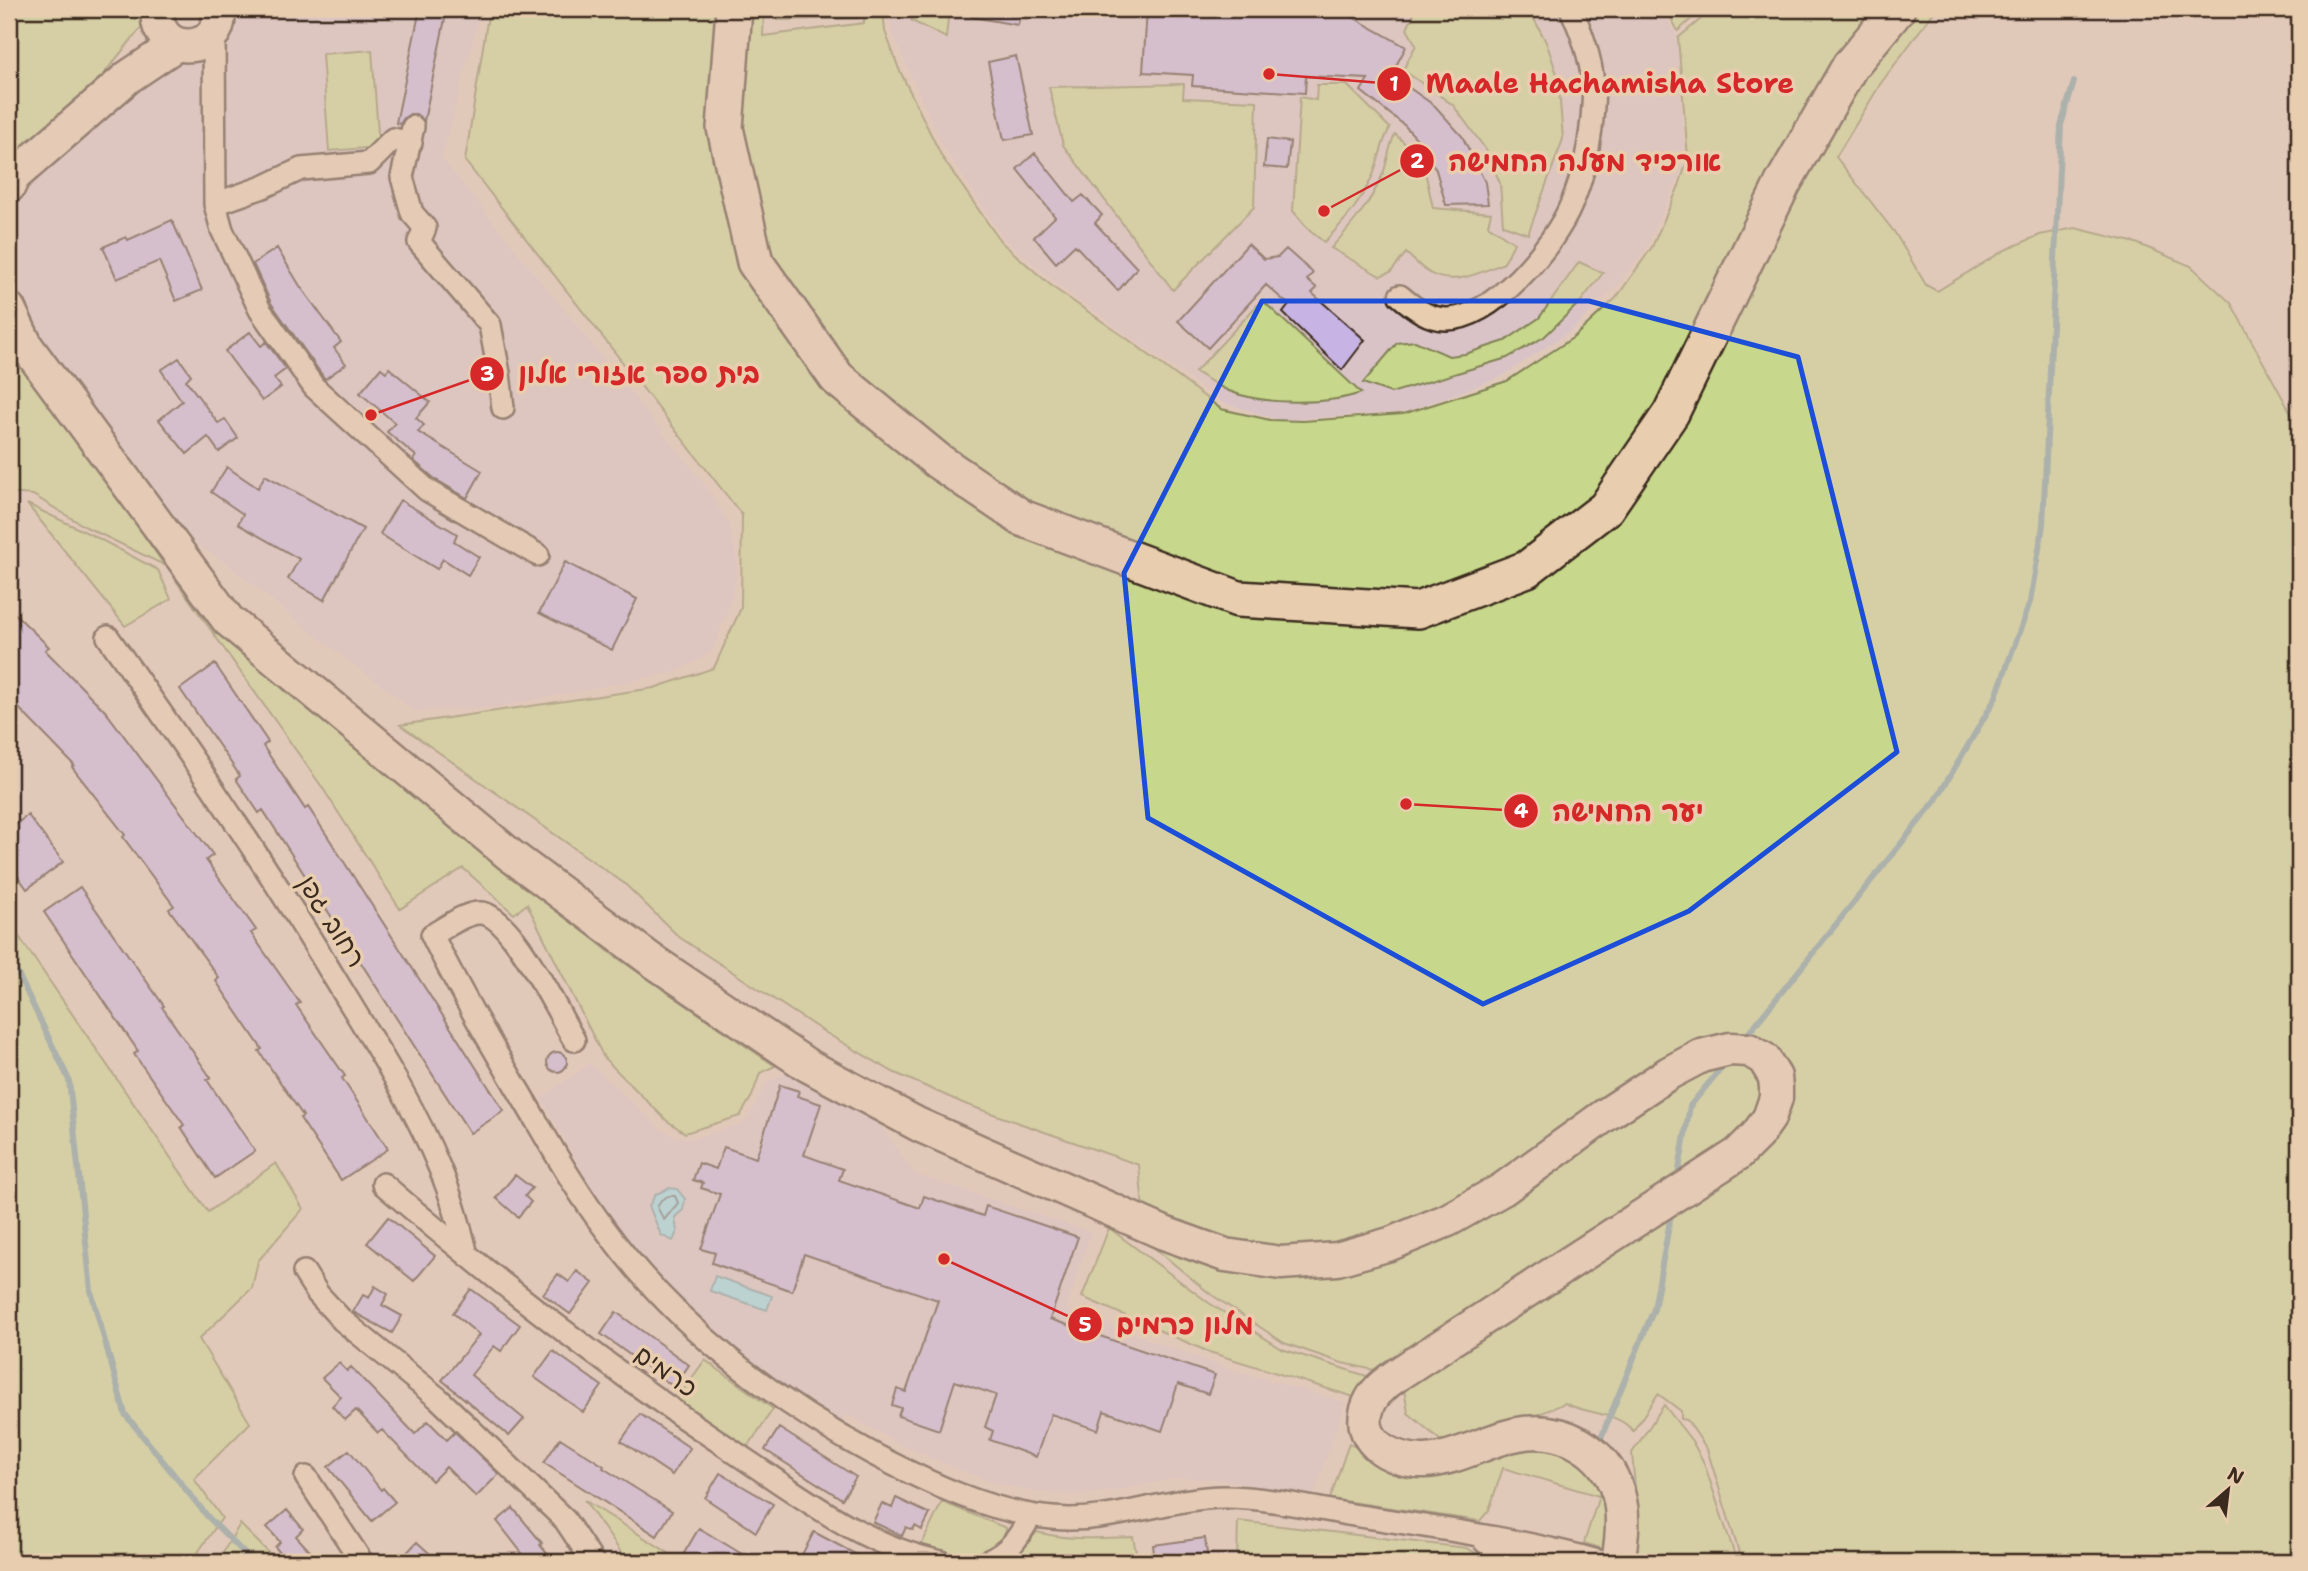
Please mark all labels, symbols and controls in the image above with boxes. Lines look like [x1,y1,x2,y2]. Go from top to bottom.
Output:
callout: Maale Hachamisha Store [1377,59,1808,108]
text: Maale Hachamisha Store [1426,64,1794,102]
text: 1 [1389,70,1399,98]
callout: אורכיד מעלה החמישה [1400,137,1736,186]
text: אורכיד מעלה החמישה [1449,142,1721,180]
text: 2 [1410,147,1425,175]
callout: בית ספר אזורי אלון [469,349,774,398]
text: בית ספר אזורי אלון [518,354,760,392]
text: 3 [480,360,494,388]
callout: יער החמישה [1503,787,1717,836]
text: יער החמישה [1553,792,1703,830]
text: 4 [1514,797,1529,825]
street label: רחוב גפן [290,868,374,974]
callout: מלון כרמים [1067,1300,1268,1349]
text: מלון כרמים [1116,1305,1254,1343]
text: 5 [1078,1311,1092,1339]
street label: כרמים [628,1336,705,1405]
north arrow [2192,1456,2262,1526]
text: N [2223,1461,2248,1490]

